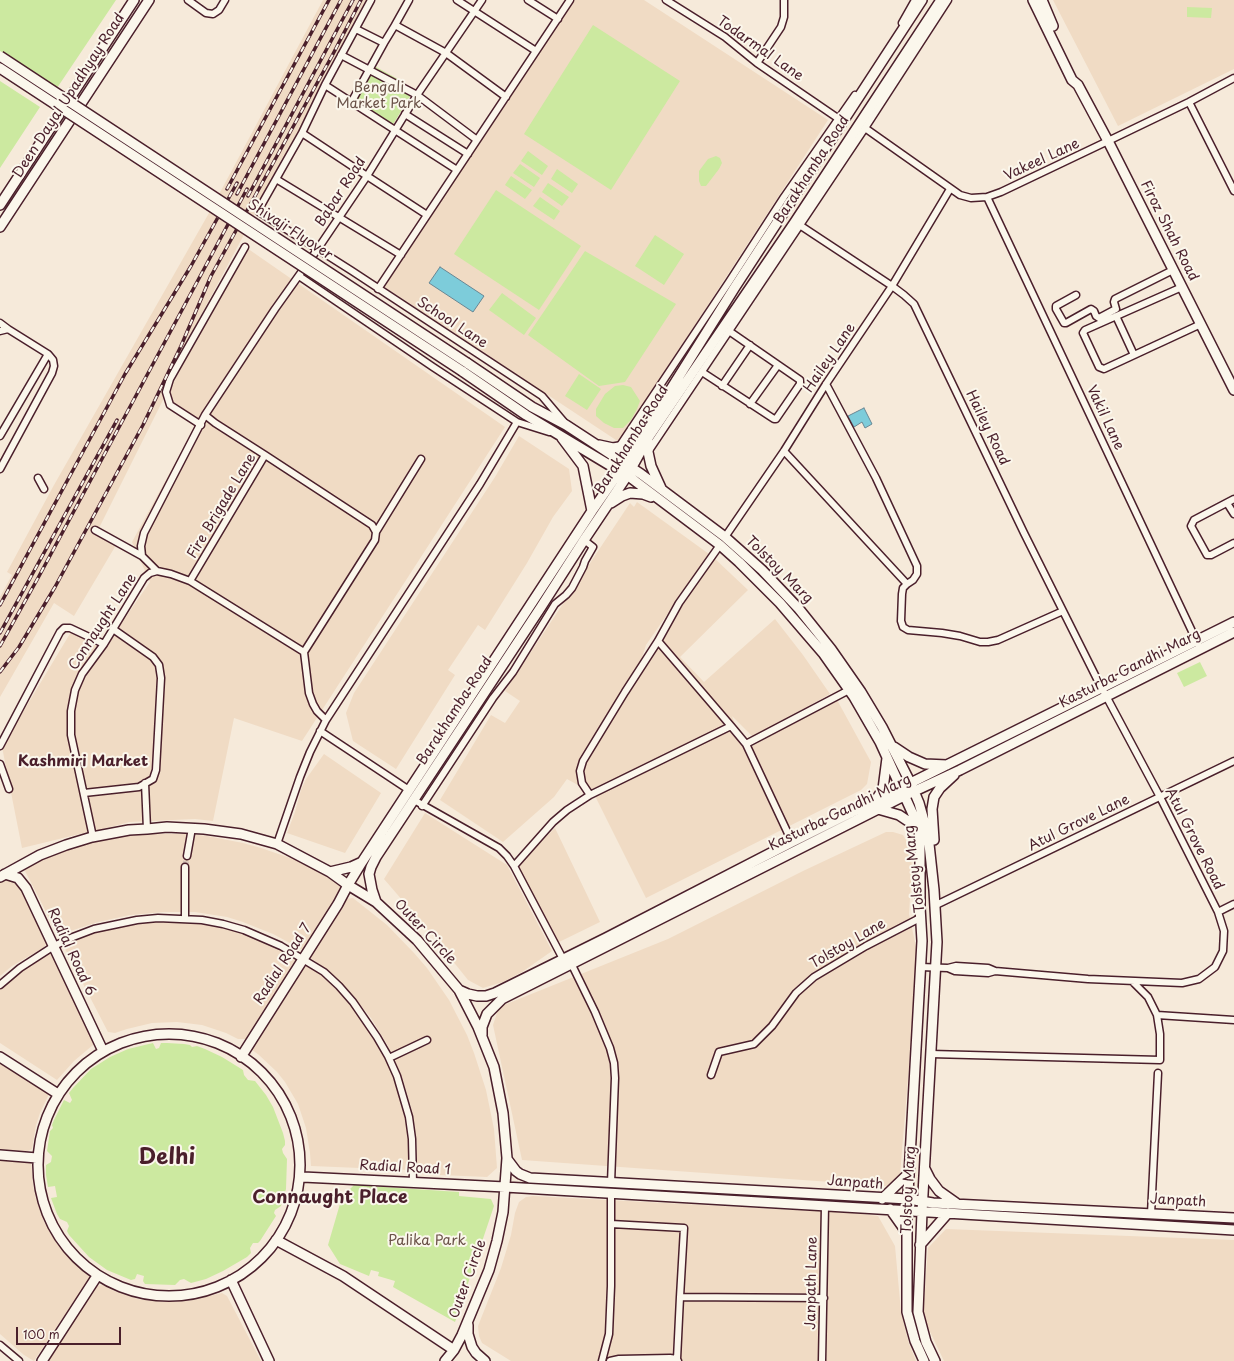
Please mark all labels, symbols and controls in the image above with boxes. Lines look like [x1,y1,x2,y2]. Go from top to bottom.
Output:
street label: Deen Dayal Upadhyay Road [9,11,129,181]
street label: Todarmal Lane [714,13,806,85]
park label: Bengali Market Park [336,80,422,112]
street label: Barakhamba Road [771,113,853,227]
street label: Vakeel Lane [1002,135,1082,185]
street label: Babar Road [312,154,370,230]
street label: Firoz Shah Road [1136,178,1202,284]
street label: Shivaji Flyover [244,196,336,264]
street label: School Lane [413,294,491,352]
street label: Hailey Lane [801,320,859,396]
street label: Barakhamba Road [592,382,672,498]
street label: Vakil Lane [1083,383,1127,453]
street label: Hailey Road [962,388,1012,468]
street label: Fire Brigade Lane [184,450,260,562]
street label: Tolstoy Marg [742,533,816,607]
street label: Connaught Lane [65,571,141,673]
street label: Kasturba Gandhi Marg [1057,626,1203,712]
street label: Barakhamba Road [414,654,496,768]
district label: Kashmiri Market [18,753,148,771]
street label: Kasturba Gandhi Marg [766,771,914,855]
street label: Atul Grove Road [1161,785,1227,893]
street label: Atul Grove Lane [1026,791,1132,855]
street label: Tolstoy Marg [901,824,929,914]
street label: Outer Circle [391,896,459,968]
street label: Radial Road 6 [43,905,99,999]
street label: Tolstoy Lane [807,916,889,972]
street label: Radial Road 7 [251,920,315,1008]
district label: Delhi [139,1145,195,1171]
street label: Tolstoy Marg [898,1145,920,1235]
street label: Radial Road 1 [359,1157,451,1179]
street label: Janpath [826,1173,884,1193]
district label: Connaught Place [252,1187,408,1209]
street label: Janpath [1149,1191,1207,1211]
park label: Palika Park [388,1233,466,1249]
street label: Janpath Lane [803,1236,821,1330]
street label: Outer Circle [446,1237,490,1321]
scale bar [18,1319,123,1345]
text: 100 m [23,1325,60,1343]

